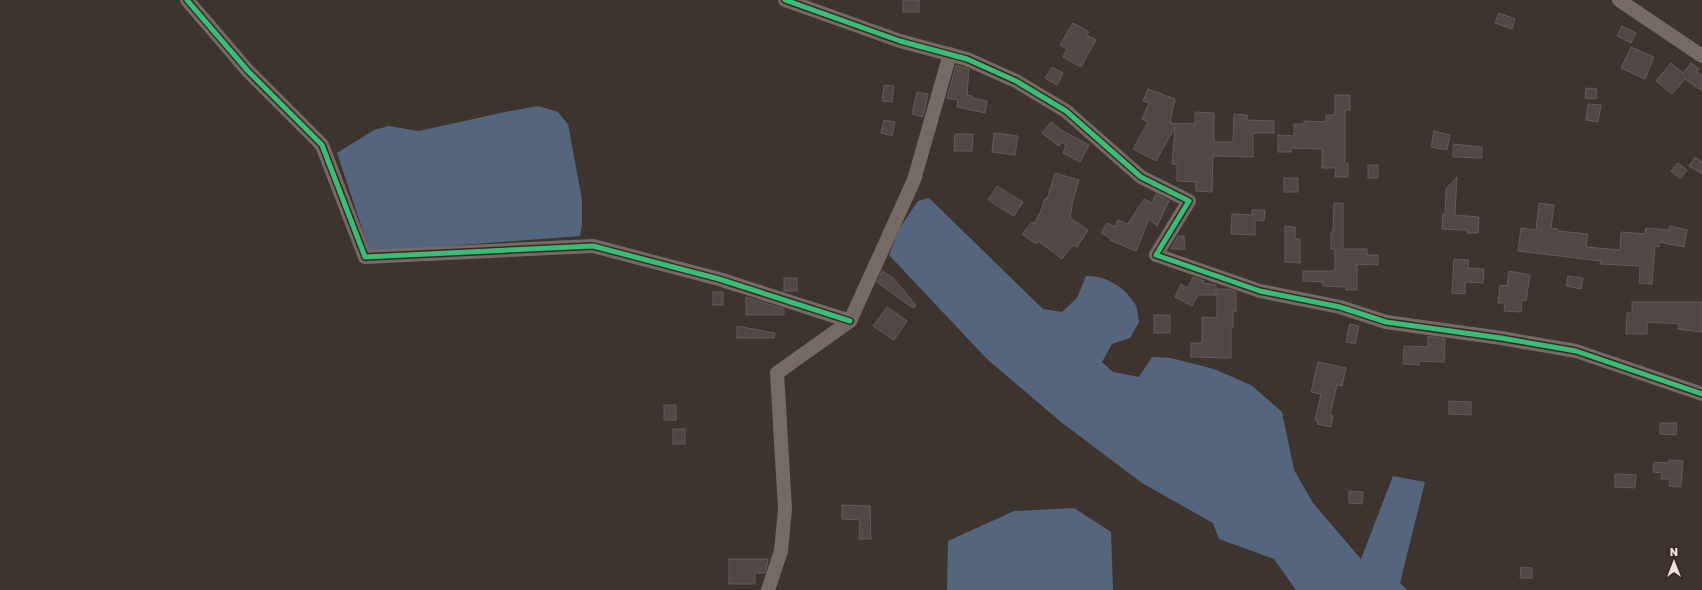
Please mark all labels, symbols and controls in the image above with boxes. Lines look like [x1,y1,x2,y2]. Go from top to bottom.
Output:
north arrow [1654,542,1694,582]
text: N [1670,545,1678,558]

